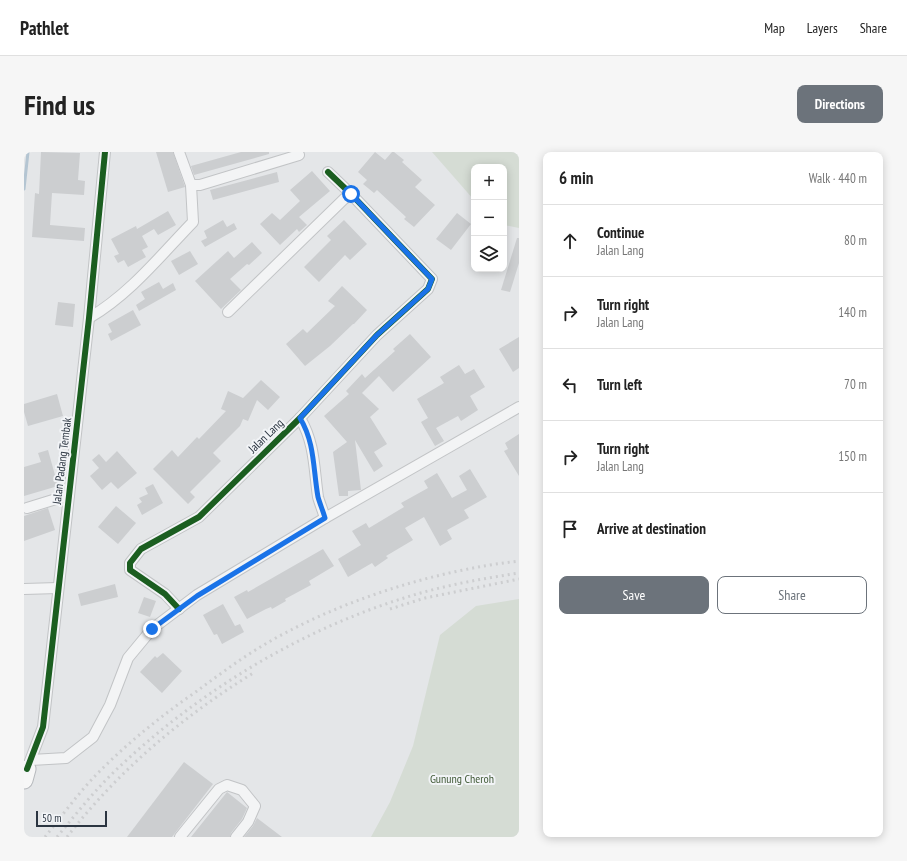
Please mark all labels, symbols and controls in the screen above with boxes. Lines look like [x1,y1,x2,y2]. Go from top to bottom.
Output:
text: Pathlet [20,16,69,40]
text: Map [764,19,785,37]
text: Layers [807,19,838,37]
text: Share [860,19,887,37]
button: Directions [797,85,883,123]
text: Find us [24,86,95,123]
map controls [471,164,507,272]
button: + [471,164,507,200]
text: 6 min [559,167,593,189]
text: Walk · 440 m [809,170,867,187]
route start [342,185,360,203]
button: − [471,200,507,236]
text: Continue [597,223,644,242]
icon: ahead [559,230,581,252]
text: 80 m [844,232,867,249]
button: layers [471,236,507,272]
text: Jalan Lang [597,242,644,259]
text: Turn right [597,295,649,314]
icon: right [559,302,581,324]
text: 140 m [838,304,867,321]
text: Jalan Lang [597,314,644,331]
icon: left [559,374,581,396]
text: Turn left [597,375,642,394]
text: 70 m [844,376,867,393]
street label: Jalan Lang [244,415,286,457]
street label: Jalan Padang Tembak [49,416,74,506]
text: Turn right [597,439,649,458]
icon: right [559,446,581,468]
text: 150 m [838,448,867,465]
text: Jalan Lang [597,458,644,475]
icon: arrive [559,518,581,540]
text: Arrive at destination [597,519,706,538]
button: Save [559,576,709,614]
button: Share [717,576,867,614]
route end [143,620,161,638]
park label: Gunung Cheroh [430,771,494,786]
scale bar [36,809,107,828]
text: 50 m [42,811,61,825]

